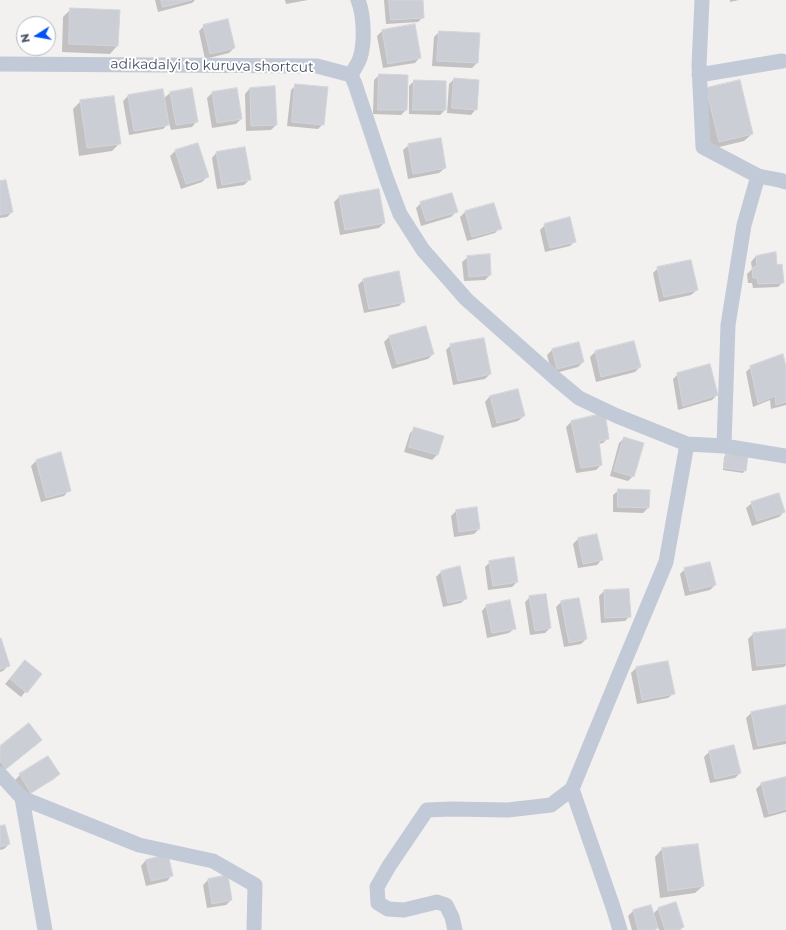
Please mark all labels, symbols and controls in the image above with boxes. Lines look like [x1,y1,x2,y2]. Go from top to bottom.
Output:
north arrow [16,16,56,56]
text: N [17,32,33,44]
street label: adikadalyi to kuruva shortcut [110,56,314,76]

